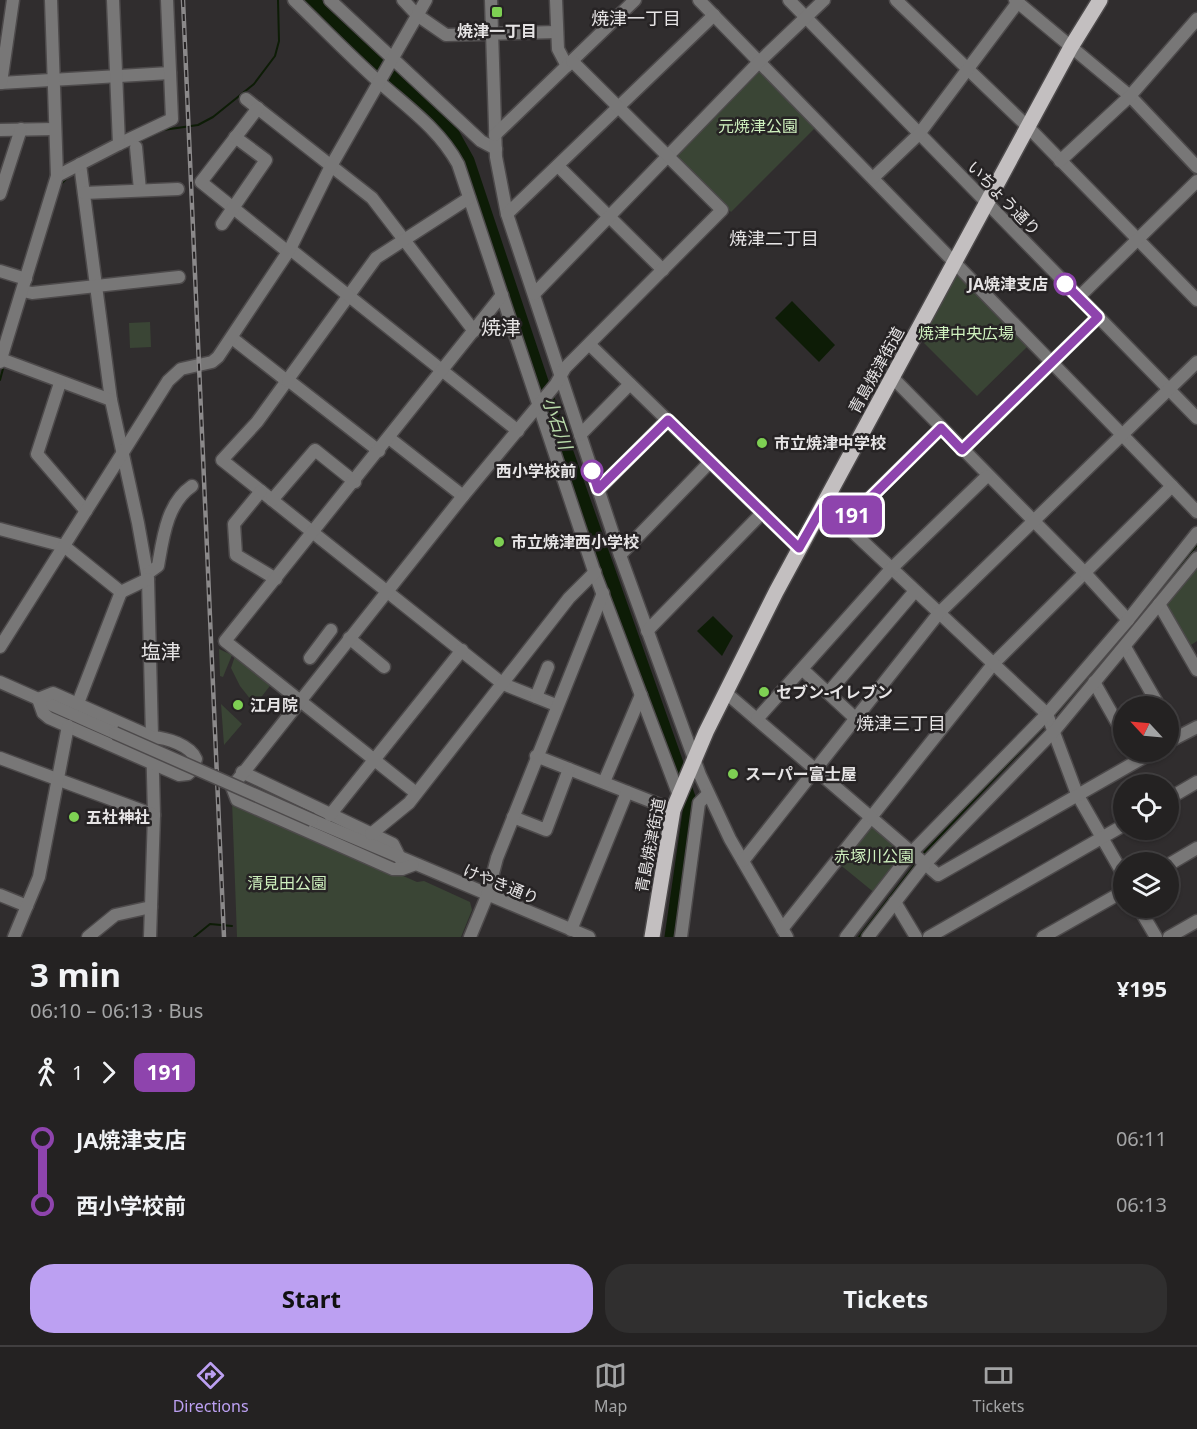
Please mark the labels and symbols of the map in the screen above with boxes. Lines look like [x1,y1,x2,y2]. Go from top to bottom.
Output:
marker: 焼津一丁目 [490,5,504,19]
district label: 焼津一丁目 [591,6,681,30]
place label: 焼津一丁目 [457,20,537,42]
park label: 元焼津公園 [718,115,798,137]
street label: いちょう通り [963,156,1045,240]
district label: 焼津二丁目 [729,226,819,250]
place label: JA焼津支店 [966,273,1048,295]
marker: JA焼津支店 [1054,273,1076,295]
district label: 焼津 [481,314,521,341]
park label: 焼津中央広場 [918,322,1014,344]
street label: 青島焼津街道 [843,323,909,417]
water label: 小石川 [538,394,579,454]
place label: 市立焼津中学校 [774,432,886,454]
marker: 市立焼津中学校 [755,436,769,450]
place label: 西小学校前 [496,460,576,482]
marker: 西小学校前 [581,460,603,482]
line badge: 191 [818,496,886,534]
place label: 市立焼津西小学校 [511,531,639,553]
marker: 市立焼津西小学校 [492,535,506,549]
district label: 塩津 [141,638,181,665]
place label: セブン-イレブン [776,681,893,703]
marker: セブン-イレブン [757,685,771,699]
place label: 江月院 [250,694,298,716]
north arrow [1113,696,1179,762]
marker: 江月院 [231,698,245,712]
district label: 焼津三丁目 [856,711,946,735]
place label: スーパー富士屋 [745,763,857,785]
marker: スーパー富士屋 [726,767,740,781]
street label: 青島焼津街道 [630,796,670,894]
place label: 五社神社 [86,806,150,828]
marker: 五社神社 [67,810,81,824]
park label: 赤塚川公園 [834,845,914,867]
street label: けやき通り [460,859,542,909]
park label: 清見田公園 [247,872,327,894]

